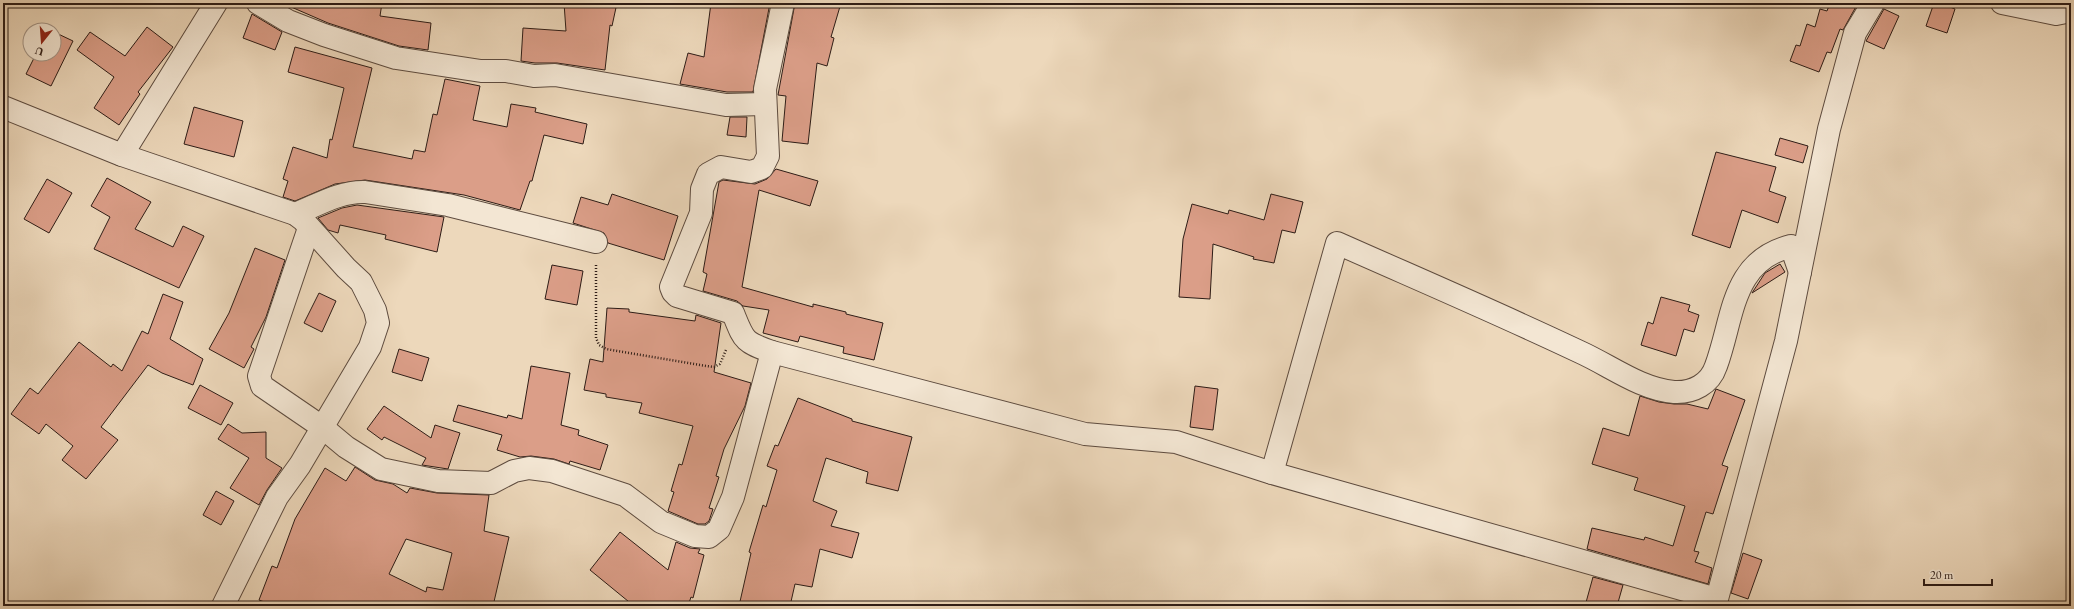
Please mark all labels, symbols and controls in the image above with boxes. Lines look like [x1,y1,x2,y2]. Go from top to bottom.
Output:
north arrow [22,22,62,62]
text: U [32,43,45,59]
scale bar [1924,561,1992,587]
text: 20 m [1930,567,1954,583]

